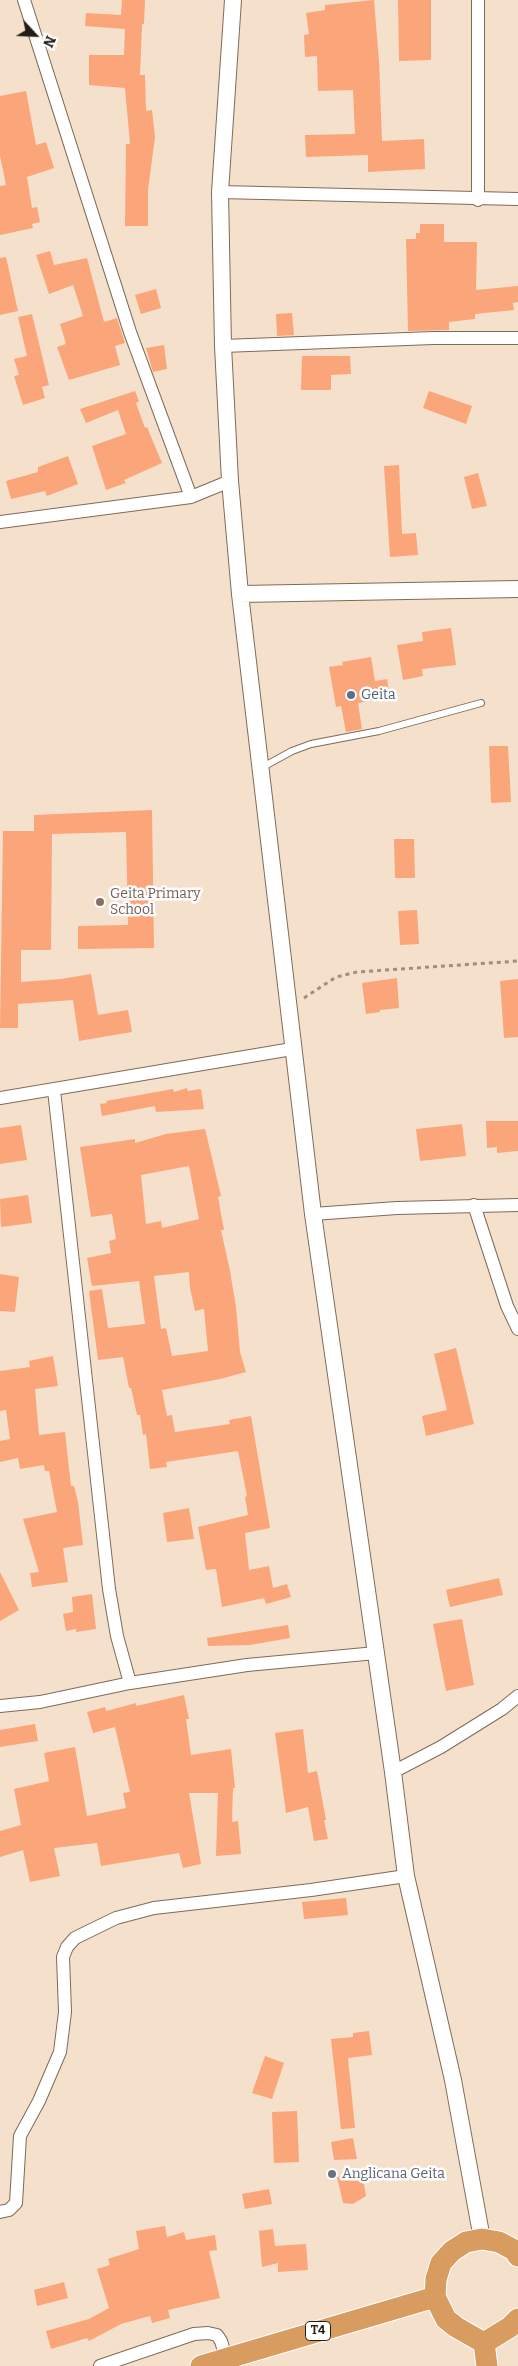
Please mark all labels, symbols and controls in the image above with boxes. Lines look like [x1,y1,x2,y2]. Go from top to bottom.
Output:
north arrow [10,10,60,60]
text: N [39,33,59,50]
place label: Geita [361,687,396,703]
marker: Geita [345,689,357,701]
place label: Geita Primary School [110,886,201,919]
marker: Geita Primary School [94,896,106,908]
place label: Anglicana Geita [342,2166,445,2182]
marker: Anglicana Geita [326,2168,338,2180]
road number: T4 [306,2322,330,2340]

